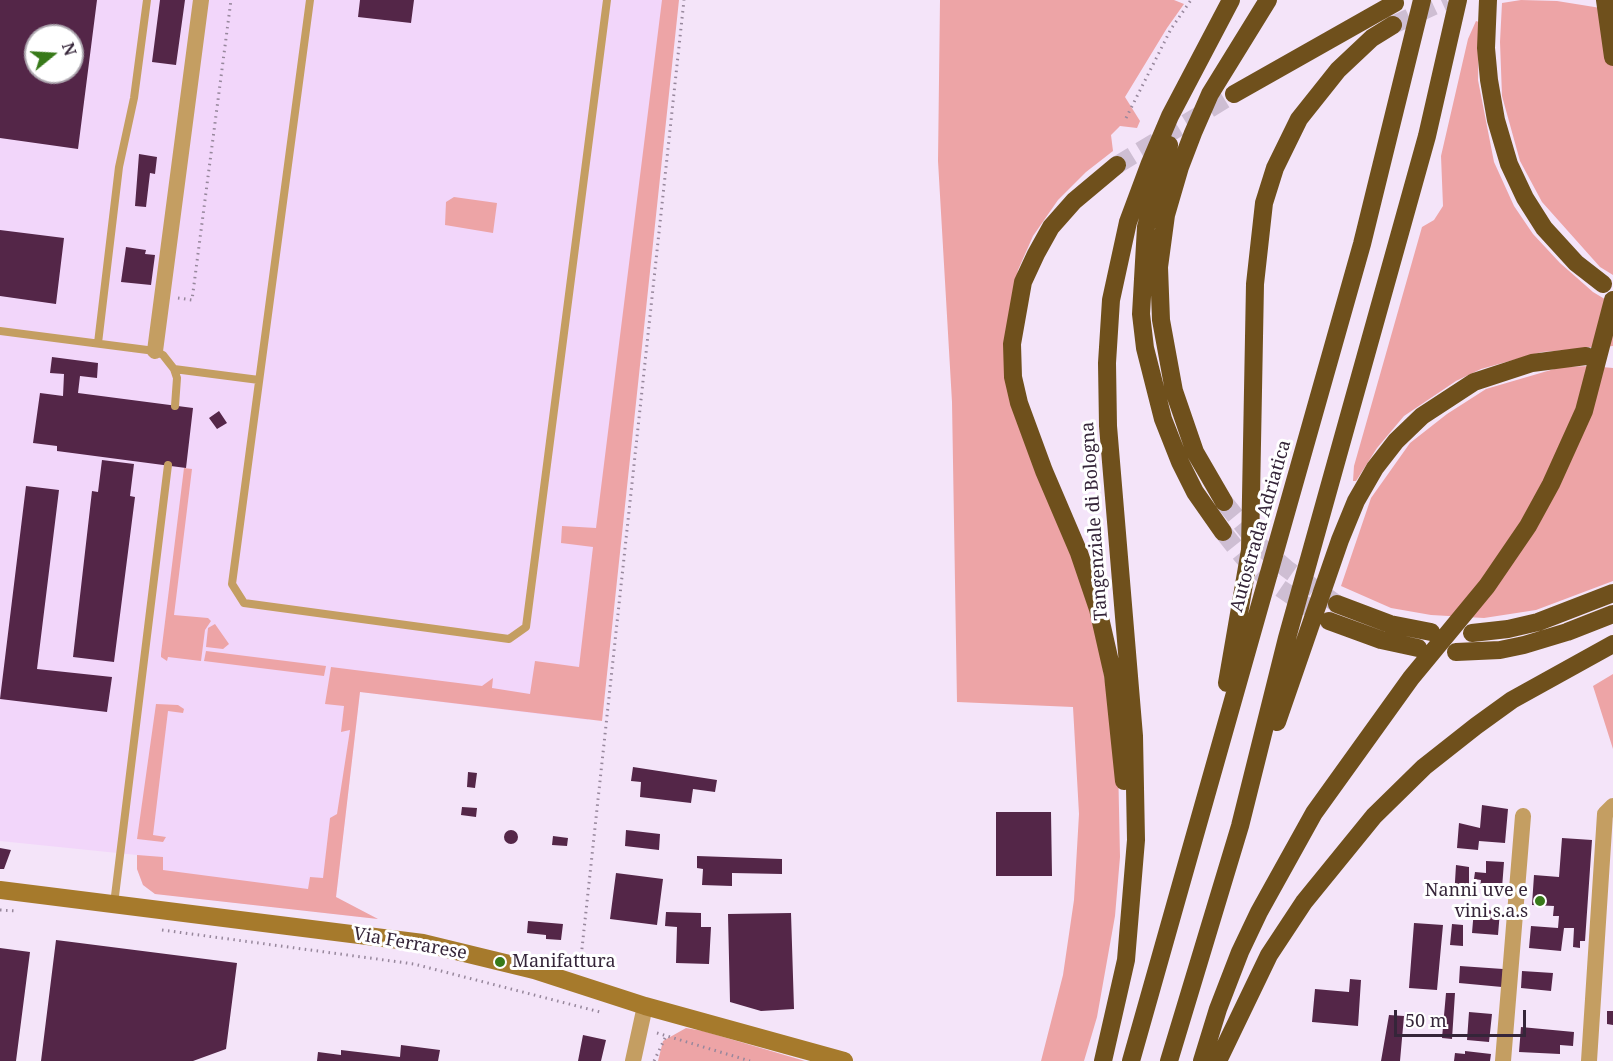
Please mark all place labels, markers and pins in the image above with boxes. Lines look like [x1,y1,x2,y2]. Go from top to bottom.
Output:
place label: Nanni uve e vini s.a.s [1425,880,1528,922]
marker: Nanni uve e vini s.a.s [1533,894,1547,908]
place label: Manifattura [512,951,616,973]
marker: Manifattura [493,955,507,969]

